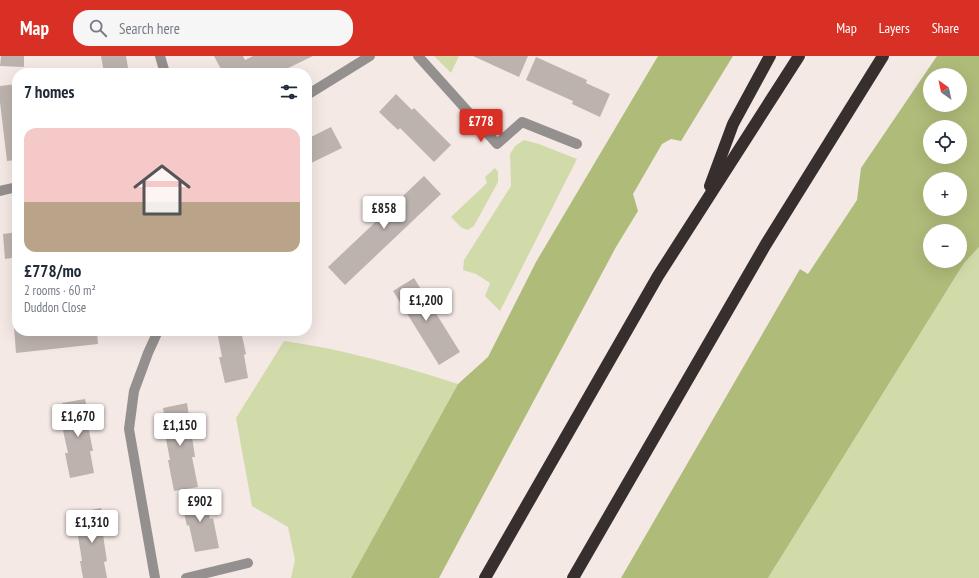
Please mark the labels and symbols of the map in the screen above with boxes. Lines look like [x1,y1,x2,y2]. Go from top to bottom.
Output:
north arrow [923,68,967,112]
pin: £778 [457,109,505,143]
pin: £858 [360,196,408,230]
pin: £1,200 [393,288,459,322]
pin: £1,670 [45,404,111,438]
pin: £1,150 [147,413,213,447]
pin: £902 [176,489,224,523]
pin: £1,310 [59,510,125,544]

